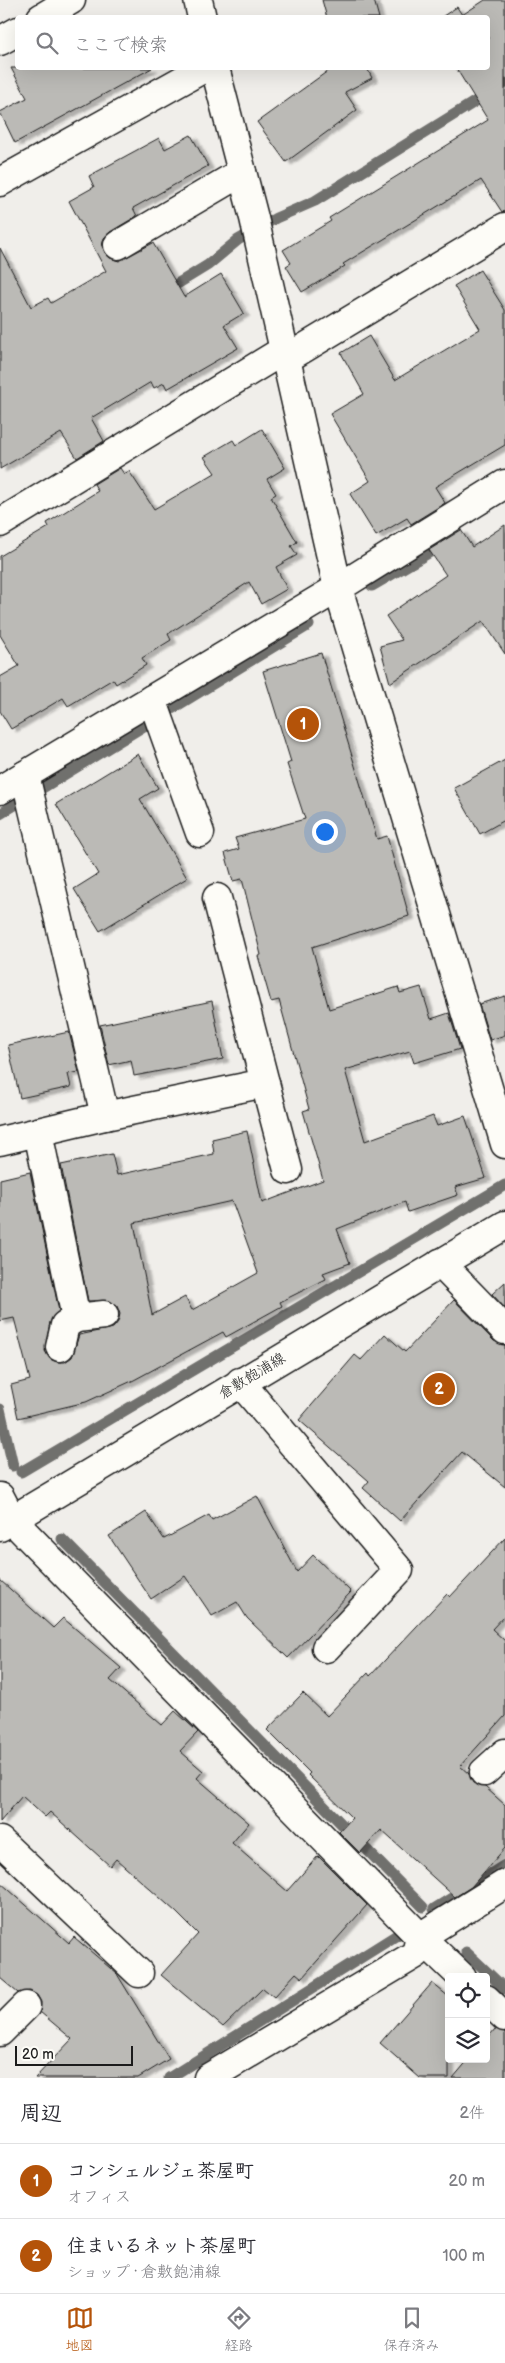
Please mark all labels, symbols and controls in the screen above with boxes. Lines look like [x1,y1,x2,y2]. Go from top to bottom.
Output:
search box [15,15,490,70]
icon: search [33,29,61,57]
text: ここで検索 [73,34,168,57]
pin: 1 [287,705,319,743]
your location [312,819,338,845]
street label: 倉敷飽浦線 [215,1349,289,1403]
pin: 2 [423,1370,455,1408]
map controls [445,1973,490,2063]
button: locate [445,1973,490,2018]
button: layers [445,2018,490,2063]
scale bar [15,2043,132,2066]
text: 20 m [22,2046,54,2063]
text: 周辺 [20,2101,62,2126]
text: 2件 [460,2104,485,2123]
text: コンシェルジェ茶屋町 [67,2160,254,2183]
text: 1 [33,2172,39,2191]
text: 20 m [449,2172,485,2191]
text: オフィス [67,2188,131,2207]
text: 住まいるネット茶屋町 [67,2235,256,2258]
text: 2 [31,2247,41,2266]
text: 100 m [442,2247,485,2266]
text: ショップ · 倉敷飽浦線 [67,2263,221,2282]
tab: 地図 [66,2304,94,2354]
tab: 経路 [225,2304,253,2354]
tab: 保存済み [384,2304,440,2354]

